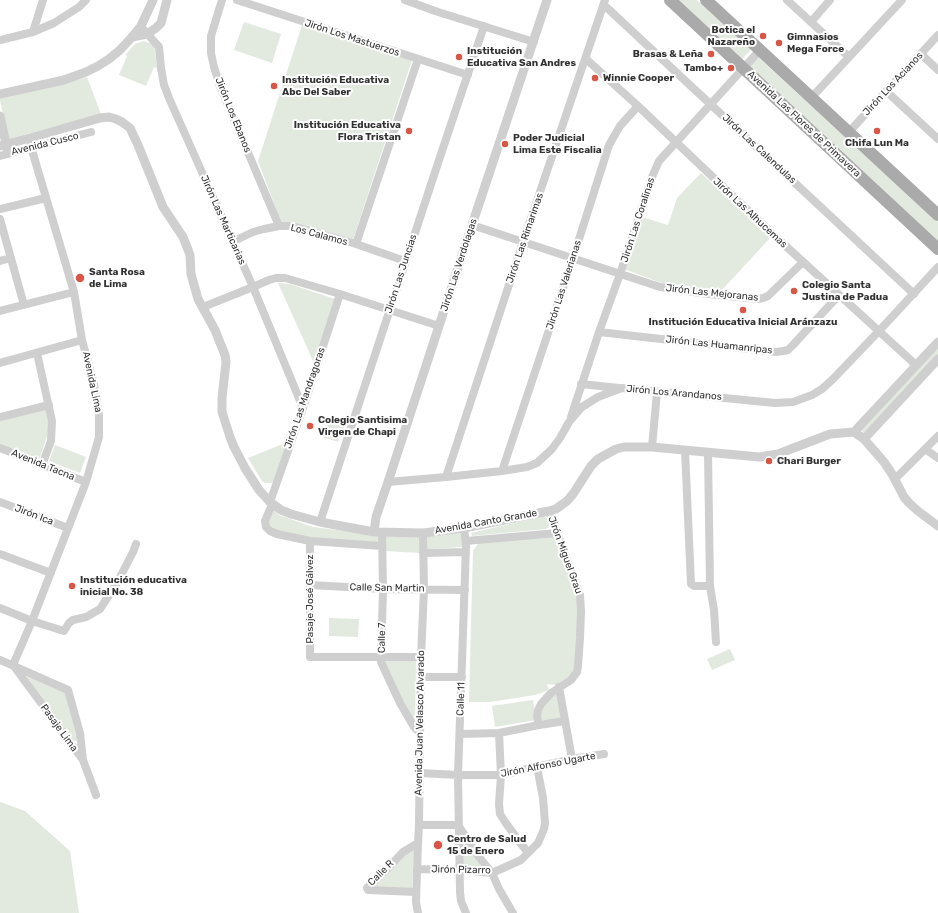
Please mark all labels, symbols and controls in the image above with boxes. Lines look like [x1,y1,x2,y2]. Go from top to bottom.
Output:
street label: Jirón Los Mastuerzos [303,17,401,59]
place label: Botica el Nazareño [708,24,755,48]
marker: Botica el Nazareño [758,31,768,41]
place label: Gimnasios Mega Force [787,31,844,54]
marker: Gimnasios Mega Force [774,38,784,48]
place label: Institución Educativa San Andres [467,45,576,68]
place label: Brasas & Leña [633,48,703,60]
marker: Brasas & Leña [706,49,716,59]
street label: Jirón Los Acianos [860,50,926,118]
marker: Institución Educativa San Andres [454,52,464,62]
place label: Tambo+ [684,62,723,74]
marker: Tambo+ [726,63,736,73]
street label: Avenida Las Flores de Primavera [745,68,863,180]
place label: Winnie Cooper [603,72,674,84]
marker: Winnie Cooper [590,73,600,83]
place label: Institución Educativa Abc Del Saber [282,74,389,98]
street label: Jirón Los Ebanos [212,76,254,154]
marker: Institución Educativa Abc Del Saber [269,81,279,91]
street label: Jirón Las Calendulas [720,112,798,186]
place label: Institución Educativa Flora Tristan [294,119,401,142]
marker: Institución Educativa Flora Tristan [404,126,414,136]
marker: Chifa Lun Ma [872,126,882,136]
street label: Avenida Cusco [10,130,80,158]
place label: Poder Judicial Lima Este Fiscalia [513,132,602,156]
place label: Chifa Lun Ma [845,137,909,149]
marker: Poder Judicial Lima Este Fiscalia [500,139,510,149]
street label: Jirón Las Marticarias [198,173,248,267]
street label: Jirón Las Alhucemas [710,175,790,251]
street label: Jirón Las Coralinas [619,176,657,264]
street label: Jirón Las Rimarimas [504,191,546,285]
street label: Jirón Las Verdolagas [438,217,480,313]
street label: Los Calamos [289,222,349,248]
street label: Jirón Las Juncias [383,233,419,315]
street label: Jirón Las Valerianas [544,239,584,331]
place label: Santa Rosa de Lima [89,266,145,290]
marker: Santa Rosa de Lima [74,272,86,284]
place label: Colegio Santa Justina de Padua [802,279,888,302]
street label: Jirón Las Mejoranas [665,282,759,304]
marker: Colegio Santa Justina de Padua [789,286,799,296]
marker: Institución Educativa Inicial Aránzazu [738,305,748,315]
place label: Institución Educativa Inicial Aránzazu [649,316,837,328]
street label: Jirón Las Huamanripas [665,333,773,357]
street label: Jirón Las Mandragoras [282,346,328,450]
street label: Avenida Lima [80,350,104,414]
street label: Jirón Los Arandanos [626,383,722,403]
place label: Colegio Santisima Virgen de Chapi [318,414,407,438]
marker: Colegio Santisima Virgen de Chapi [305,421,315,431]
street label: Avenida Tacna [10,447,76,483]
place label: Chari Burger [777,455,841,467]
marker: Chari Burger [764,456,774,466]
street label: Jirón Ica [13,502,55,528]
street label: Avenida Canto Grande [434,507,538,537]
street label: Jirón Miguel Grau [545,515,585,595]
street label: Pasaje José Gálvez [304,554,316,644]
place label: Institución educativa inicial No. 38 [80,574,187,598]
marker: Institución educativa inicial No. 38 [67,581,77,591]
street label: Calle San Martin [349,581,425,595]
street label: Calle 7 [376,623,388,653]
street label: Avenida Juan Velasco Alvarado [413,650,427,796]
street label: Calle 11 [454,682,468,716]
street label: Pasaje Lima [38,702,80,754]
street label: Jirón Alfonso Ugarte [499,750,597,780]
place label: Centro de Salud 15 de Enero [447,833,526,856]
marker: Centro de Salud 15 de Enero [432,839,444,851]
street label: Calle R [366,858,396,888]
street label: Jirón Pizarro [431,863,491,877]

